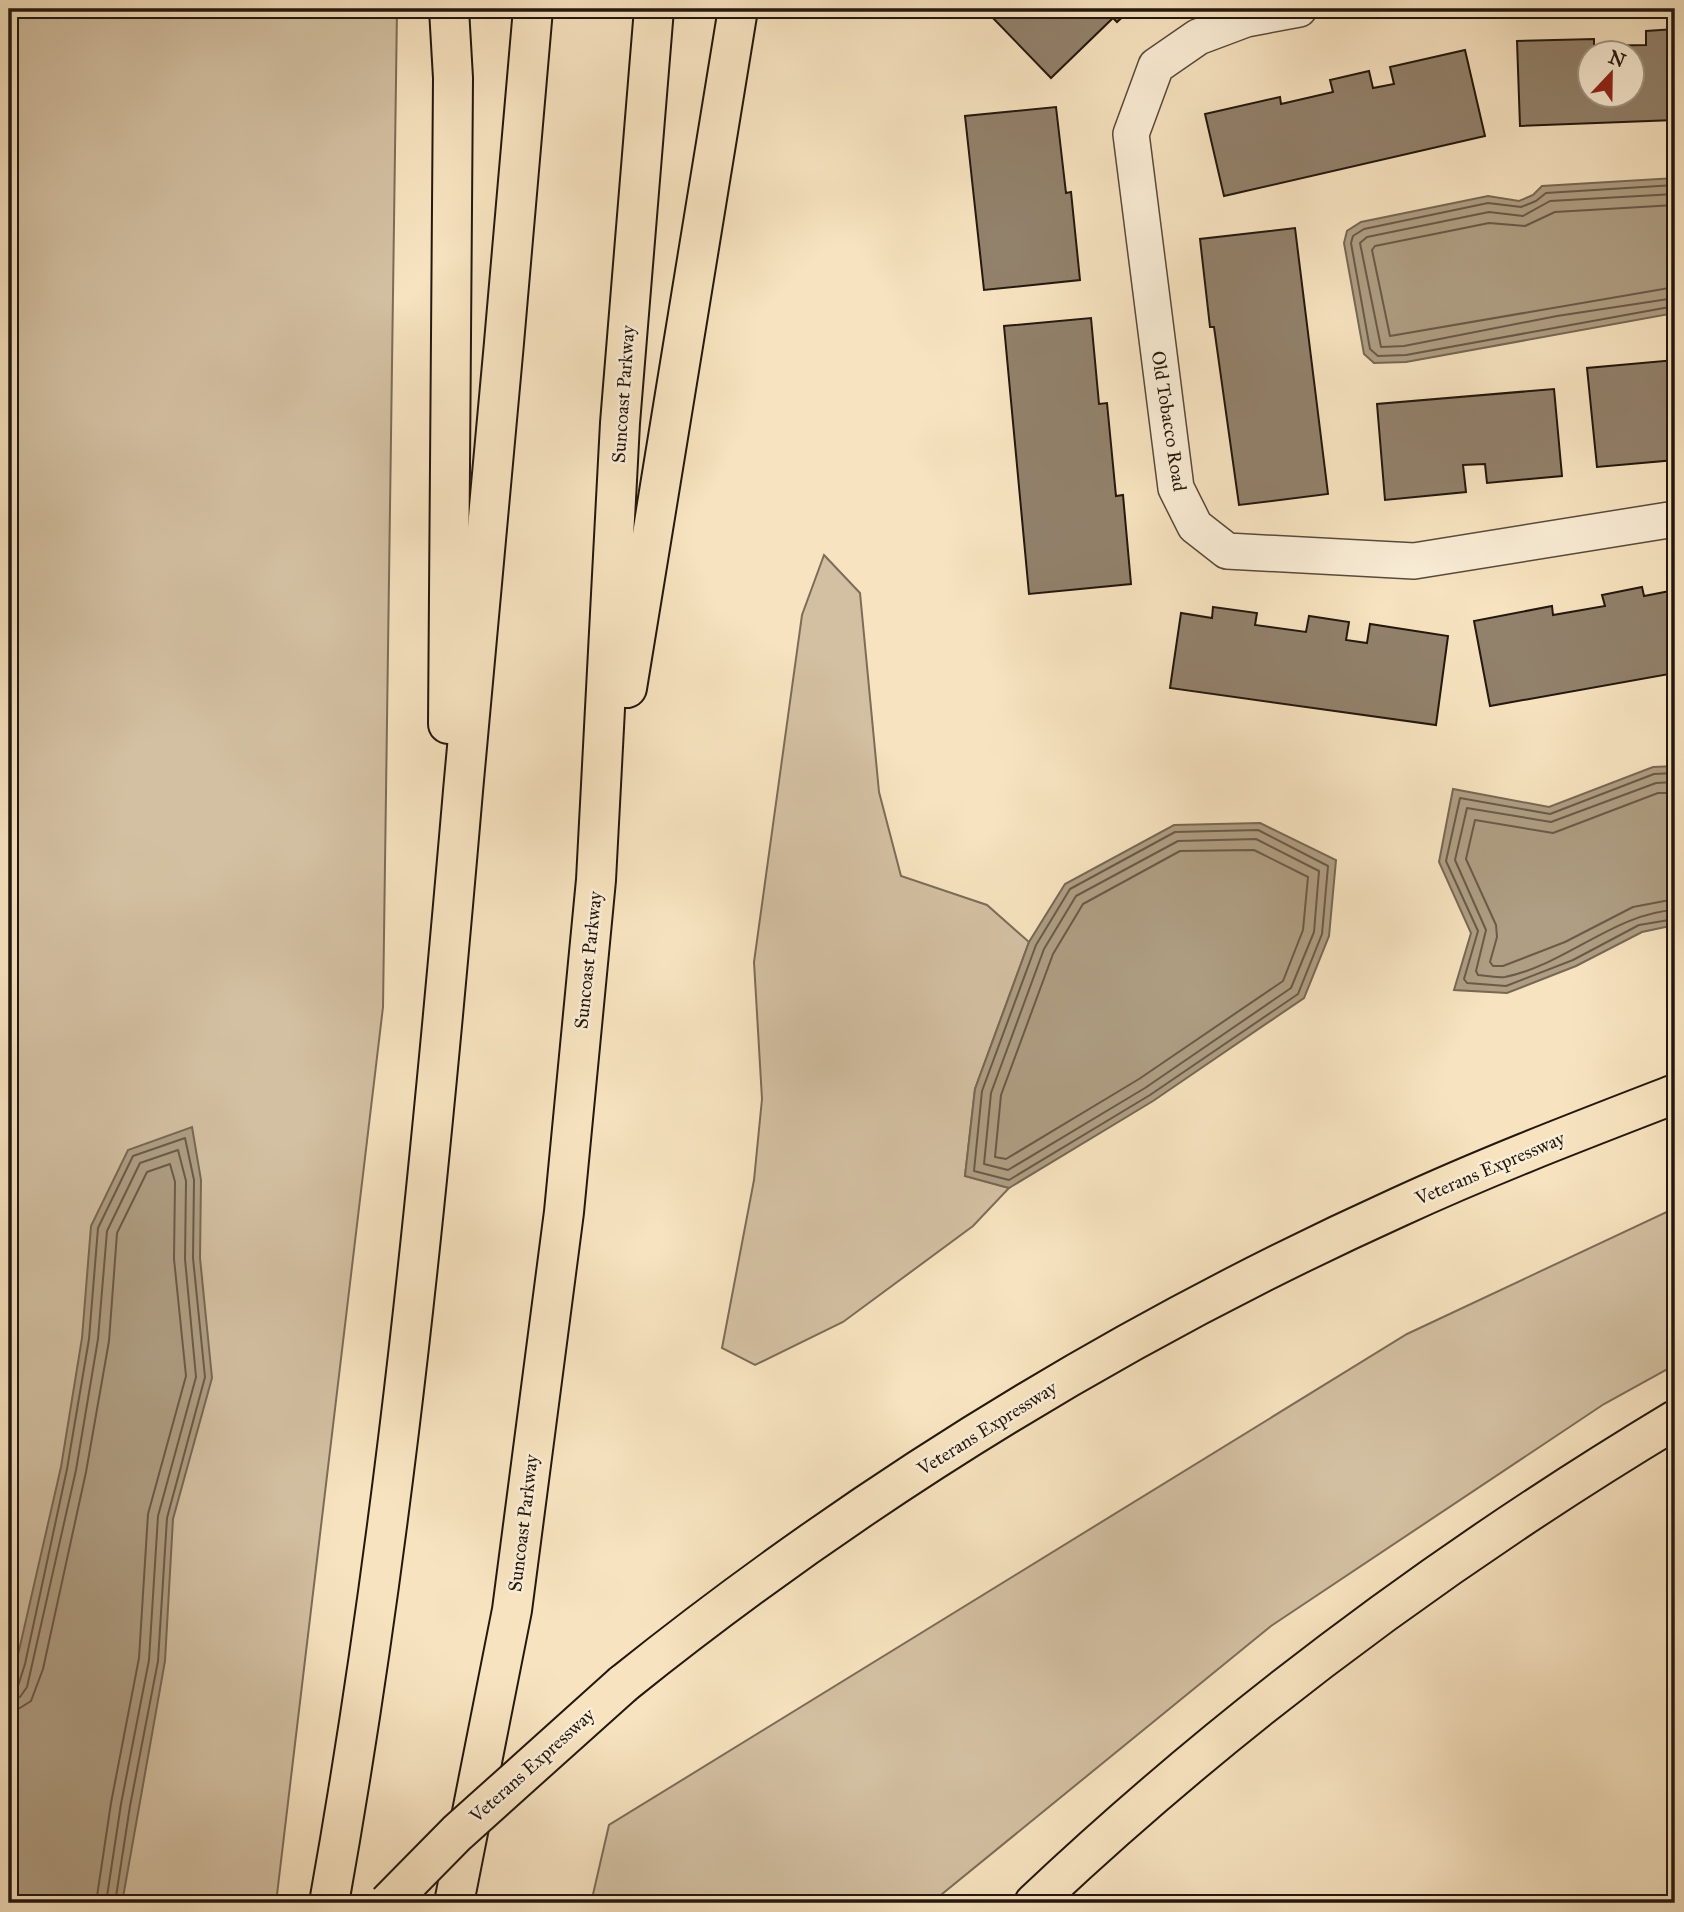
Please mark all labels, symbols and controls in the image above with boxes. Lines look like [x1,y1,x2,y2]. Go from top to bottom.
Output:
north arrow [1576,38,1646,108]
text: N [1605,45,1629,72]
street label: Suncoast Parkway [607,323,639,464]
street label: Old Tobacco Road [1147,349,1192,493]
street label: Suncoast Parkway [569,889,607,1030]
street label: Veterans Expressway [1411,1126,1569,1210]
street label: Veterans Expressway [912,1375,1062,1481]
street label: Suncoast Parkway [503,1452,543,1593]
street label: Veterans Expressway [464,1702,600,1828]

